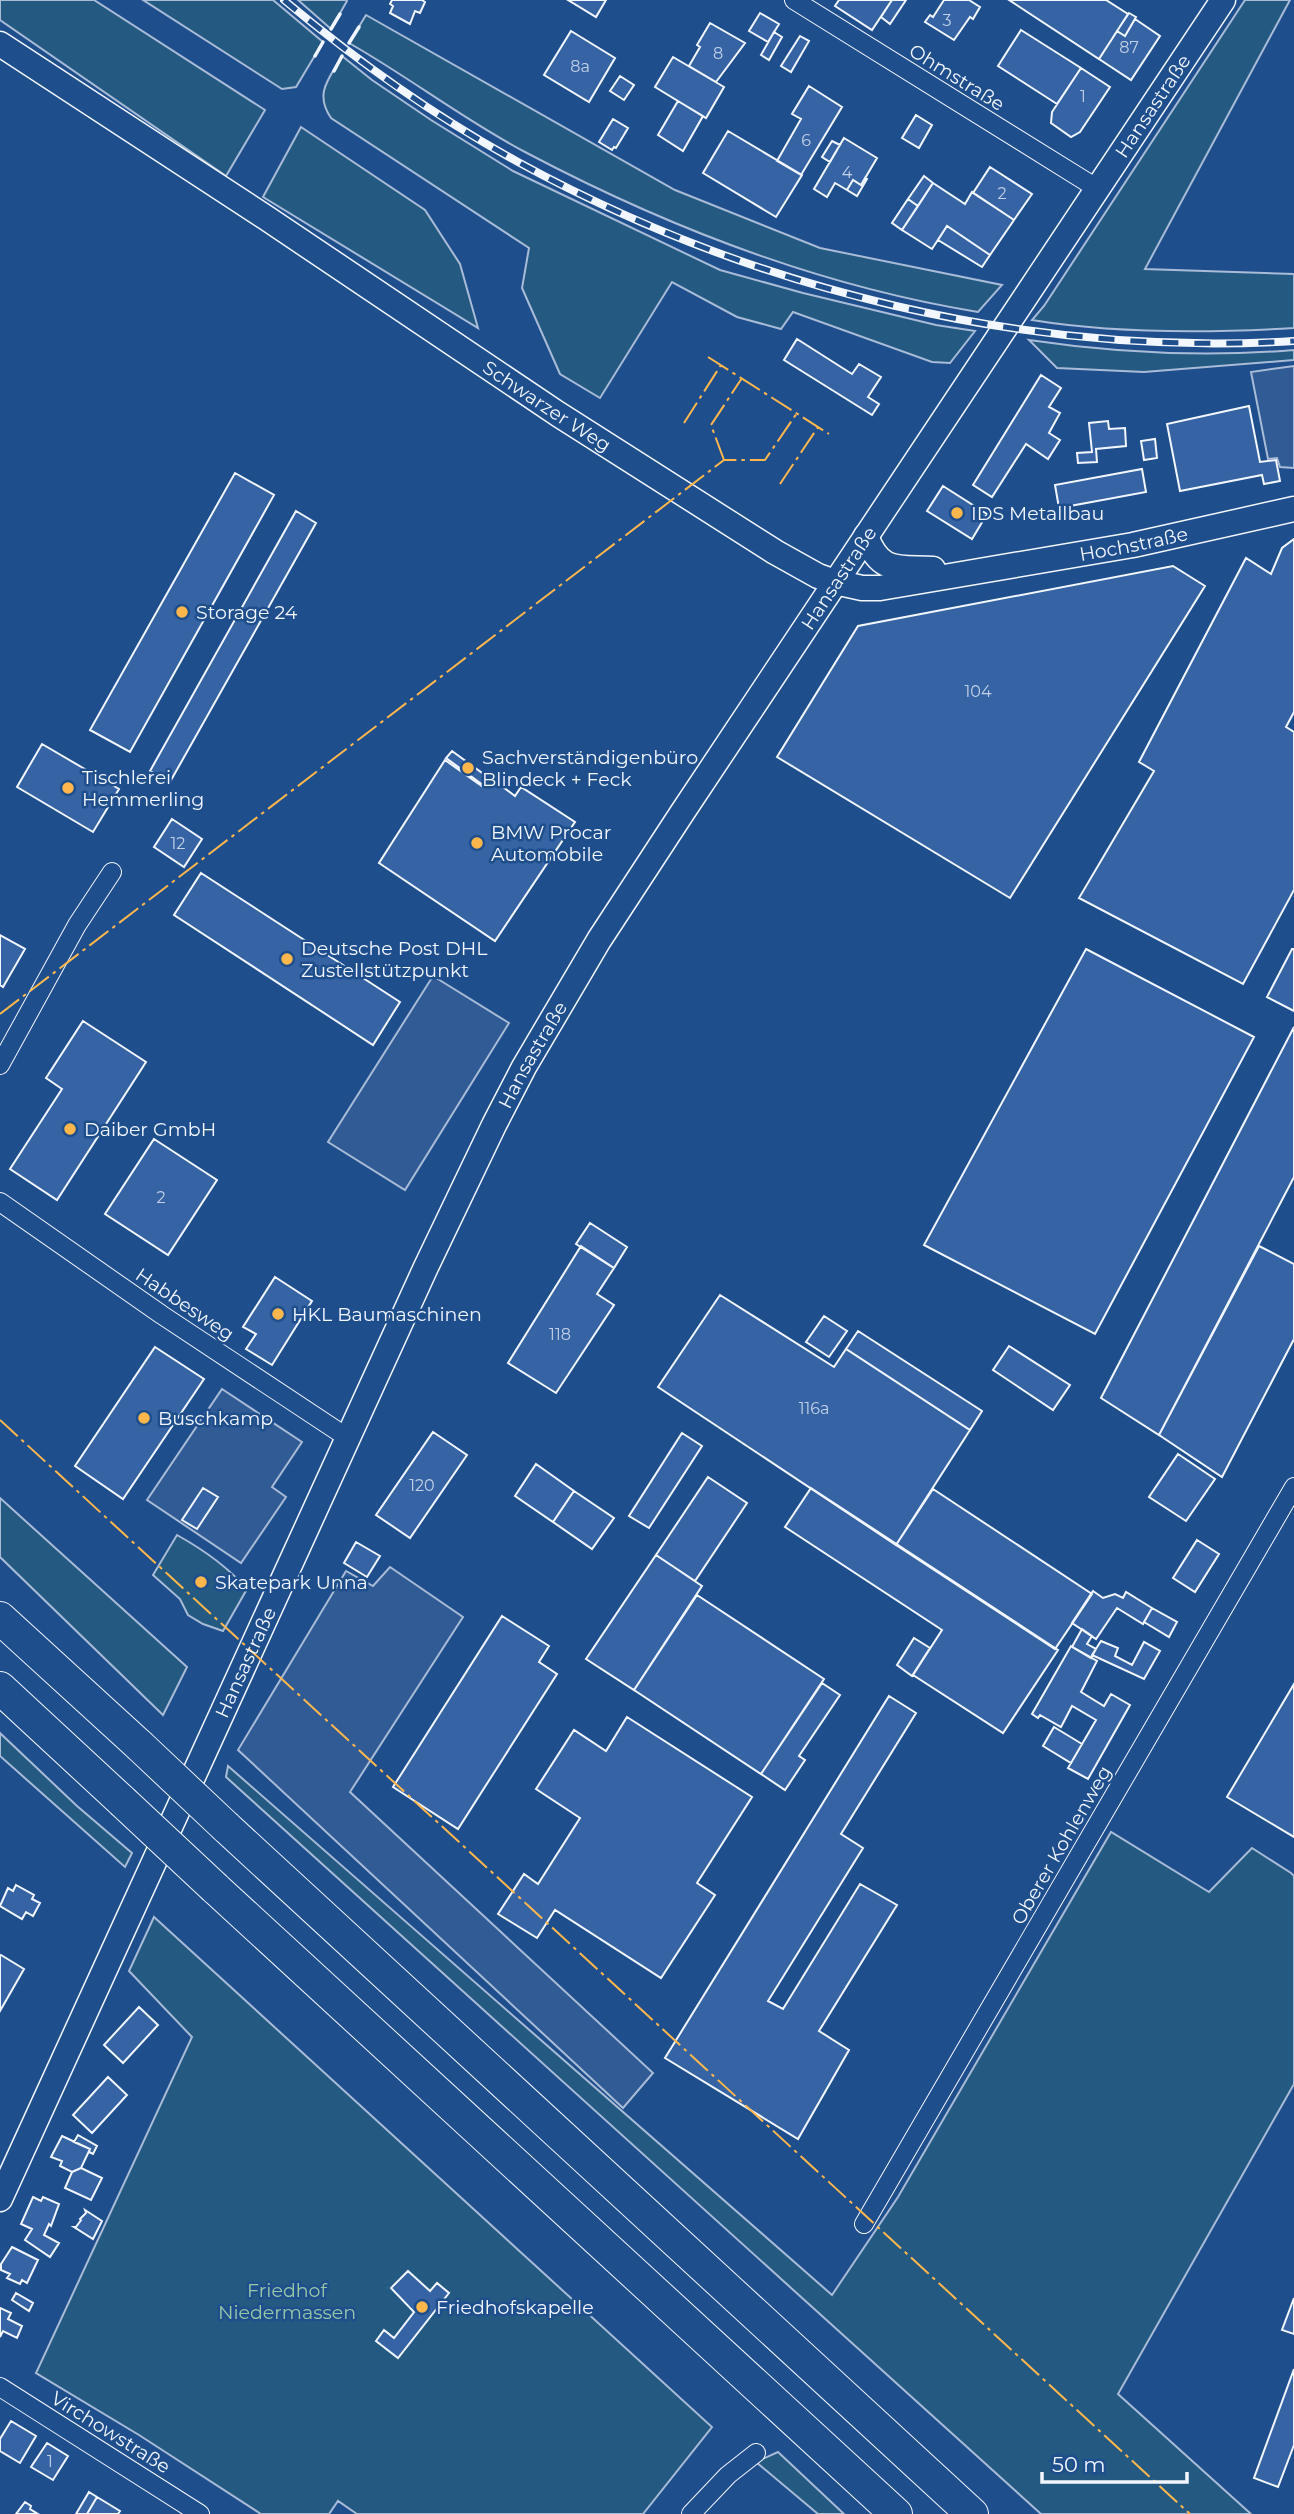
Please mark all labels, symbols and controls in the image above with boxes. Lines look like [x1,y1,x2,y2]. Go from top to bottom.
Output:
house number: 3 [942,11,952,30]
house number: 87 [1119,38,1139,57]
street label: Ohmstraße [905,39,1009,116]
house number: 8 [713,44,723,63]
street label: Hansastraße [1110,50,1196,162]
house number: 8a [570,57,590,76]
house number: 1 [1080,87,1086,106]
house number: 6 [801,131,811,150]
house number: 4 [842,163,853,182]
house number: 2 [997,184,1007,203]
street label: Schwarzer Weg [479,356,615,457]
place label: IDS Metallbau [971,502,1104,525]
marker: IDS Metallbau [949,505,965,521]
street label: Hansastraße [796,522,881,634]
street label: Hochstraße [1078,522,1190,566]
place label: Storage 24 [196,601,298,624]
marker: Storage 24 [174,604,190,620]
house number: 104 [965,682,992,701]
place label: Sachverständigenbüro Blindeck + Feck [482,746,698,791]
marker: Sachverständigenbüro Blindeck + Feck [460,760,476,776]
place label: Tischlerei Hemmerling [82,766,204,811]
marker: Tischlerei Hemmerling [60,780,76,796]
place label: BMW Procar Automobile [491,821,611,866]
house number: 12 [171,834,185,853]
marker: BMW Procar Automobile [469,835,485,851]
place label: Deutsche Post DHL Zustellstützpunkt [301,937,488,982]
marker: Deutsche Post DHL Zustellstützpunkt [279,951,295,967]
street label: Hansastraße [493,998,572,1113]
place label: Daiber GmbH [84,1118,216,1141]
marker: Daiber GmbH [62,1121,78,1137]
house number: 2 [156,1188,166,1207]
street label: Habbesweg [131,1263,238,1346]
place label: HKL Baumaschinen [292,1303,482,1326]
marker: HKL Baumaschinen [270,1306,286,1322]
house number: 118 [549,1325,571,1344]
house number: 116a [799,1399,829,1418]
place label: Buschkamp [158,1407,273,1430]
marker: Buschkamp [136,1410,152,1426]
house number: 120 [409,1476,435,1495]
place label: Skatepark Unna [215,1571,368,1594]
marker: Skatepark Unna [193,1574,209,1590]
street label: Hansastraße [210,1604,281,1722]
street label: Oberer Kohlenweg [1007,1762,1116,1929]
park label: Friedhof Niedermassen [218,2279,356,2324]
place label: Friedhofskapelle [436,2296,594,2319]
marker: Friedhofskapelle [414,2299,430,2315]
street label: Virchowstraße [47,2387,175,2478]
scale bar [1042,2440,1187,2484]
house number: 1 [47,2452,53,2471]
text: 50 m [1052,2452,1106,2477]

